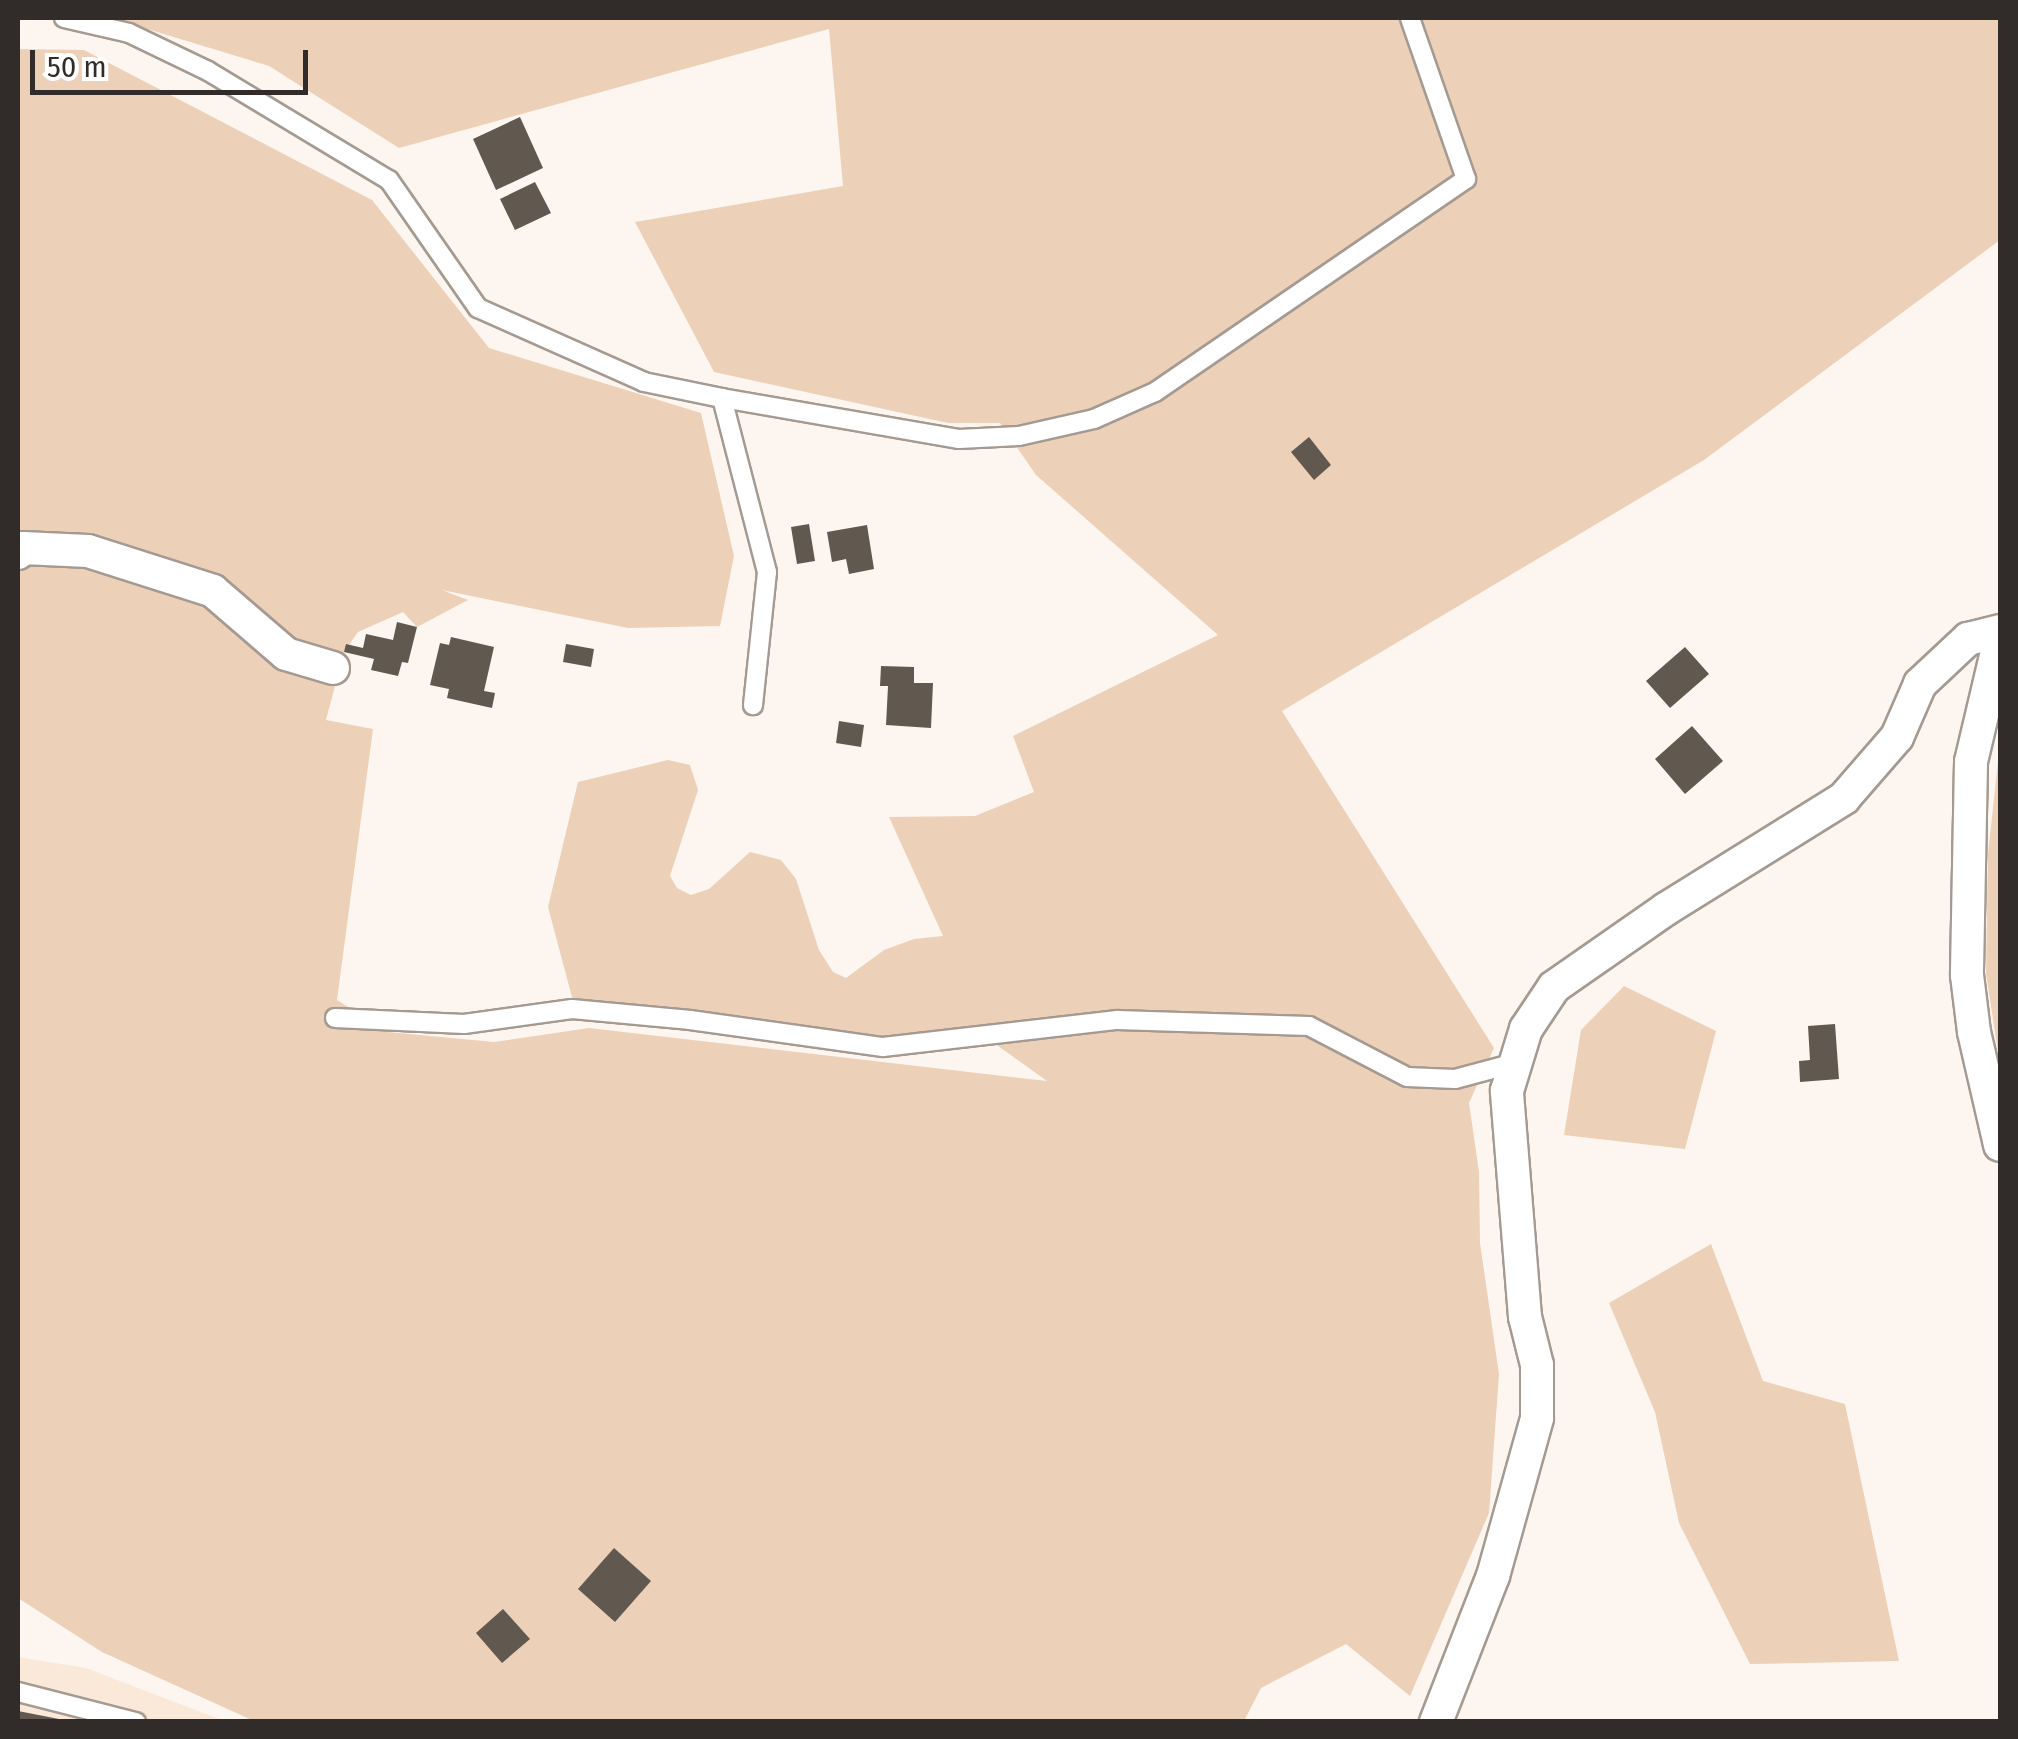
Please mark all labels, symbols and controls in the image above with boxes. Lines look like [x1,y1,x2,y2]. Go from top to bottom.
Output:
scale bar [35,30,312,92]
text: 50 m [47,49,107,85]

